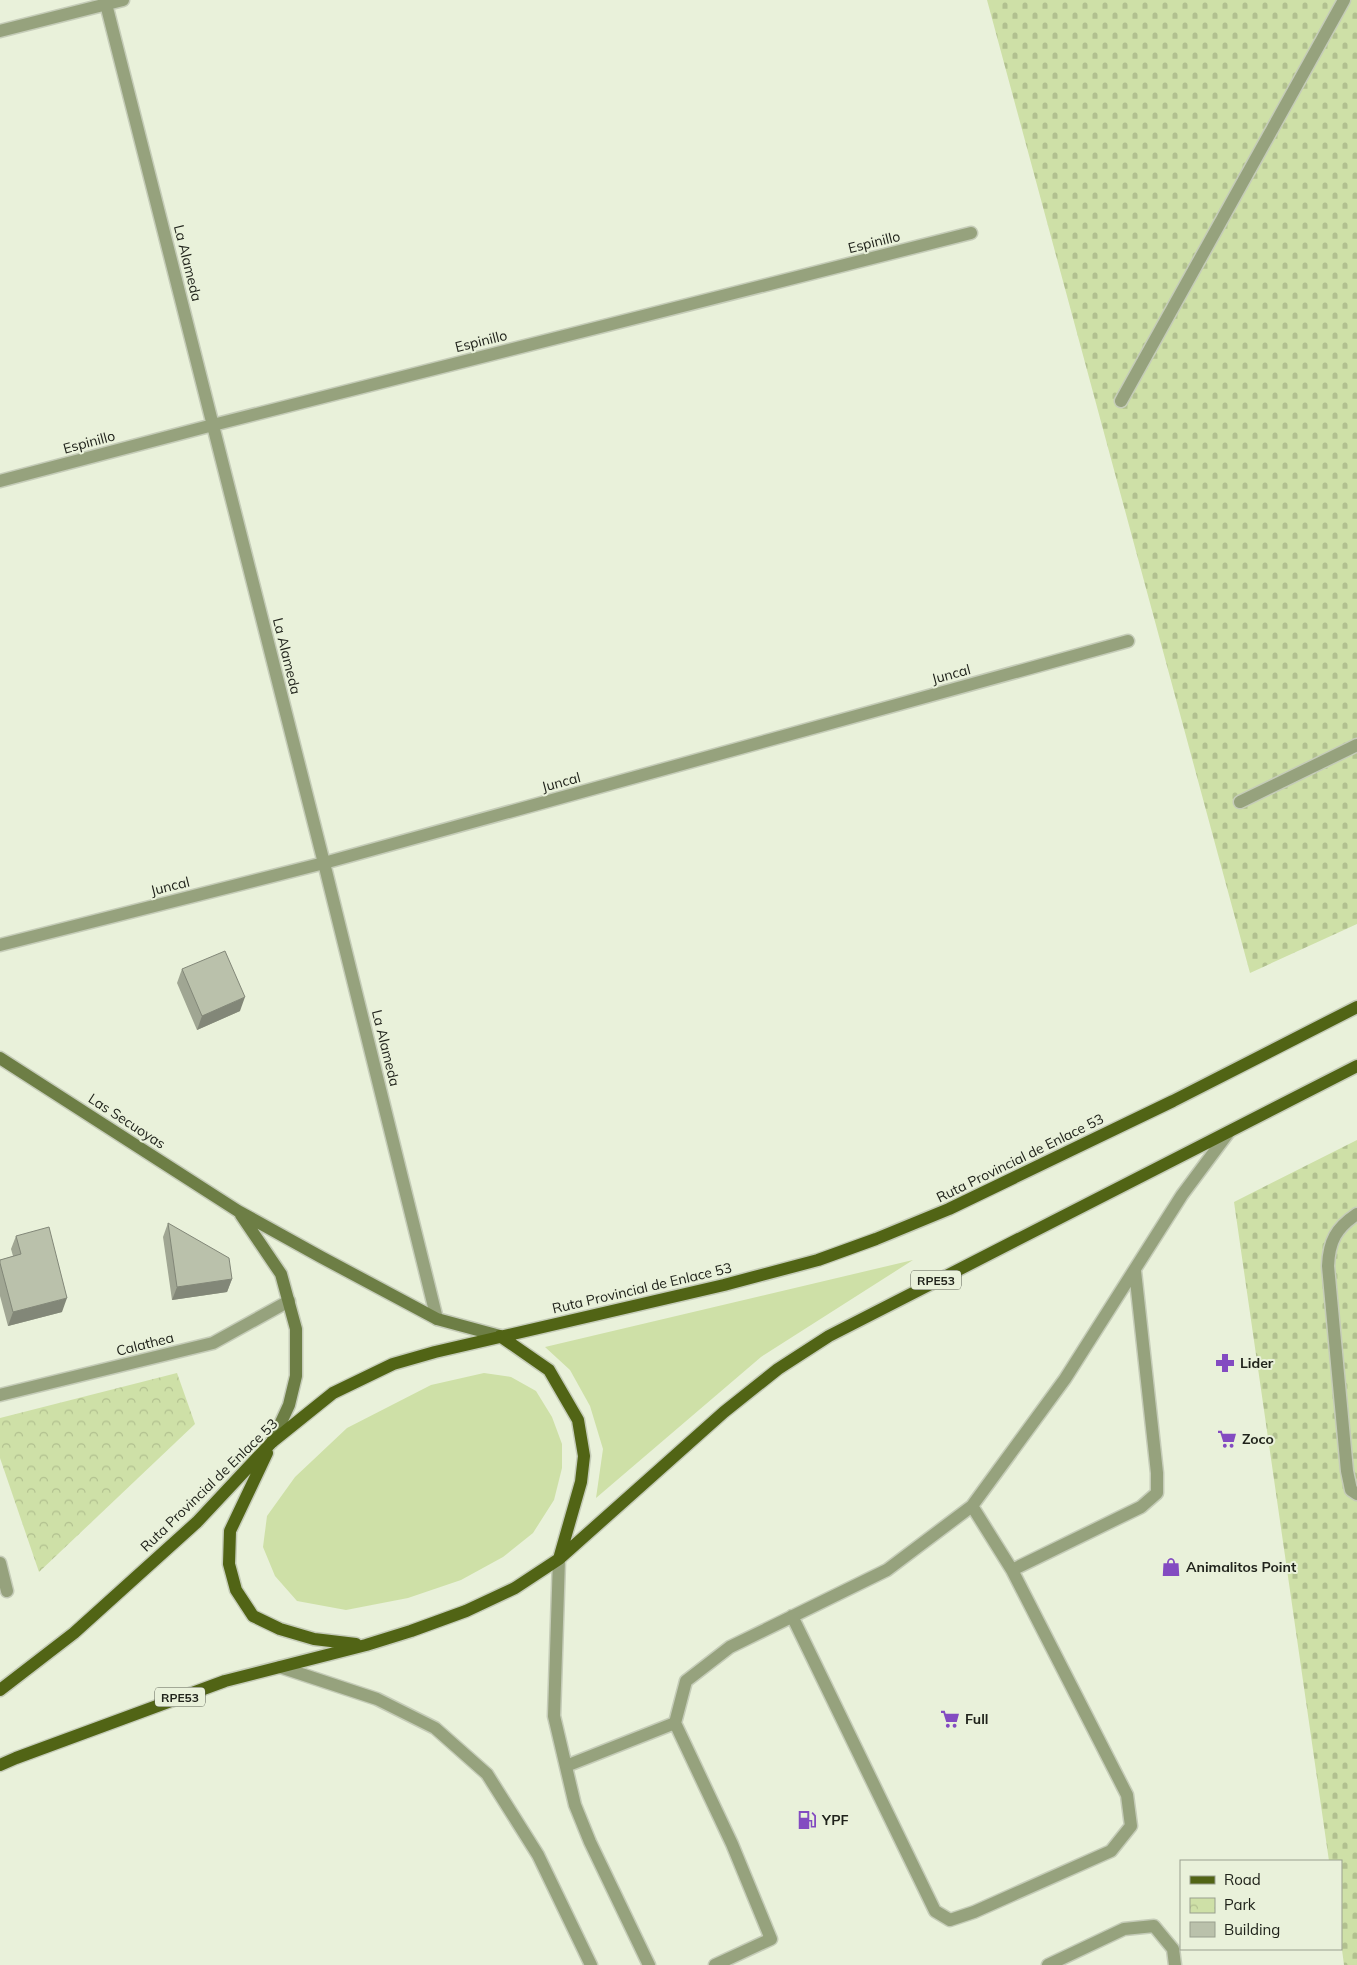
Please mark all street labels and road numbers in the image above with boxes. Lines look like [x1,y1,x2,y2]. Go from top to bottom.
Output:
street label: La Alameda [170,223,206,303]
street label: Espinillo [846,227,902,257]
street label: Espinillo [453,326,509,356]
street label: Espinillo [61,426,117,458]
street label: La Alameda [269,616,305,696]
street label: Juncal [930,660,972,688]
street label: Juncal [540,768,582,796]
street label: Juncal [149,872,191,900]
street label: La Alameda [368,1008,404,1088]
street label: Las Secuoyas [85,1089,169,1153]
street label: Ruta Provincial de Enlace 53 [933,1110,1107,1206]
street label: Ruta Provincial de Enlace 53 [550,1259,734,1317]
road number: RPE53 [911,1270,961,1290]
street label: Calathea [114,1328,176,1360]
street label: Ruta Provincial de Enlace 53 [137,1415,281,1555]
road number: RPE53 [155,1688,205,1706]

